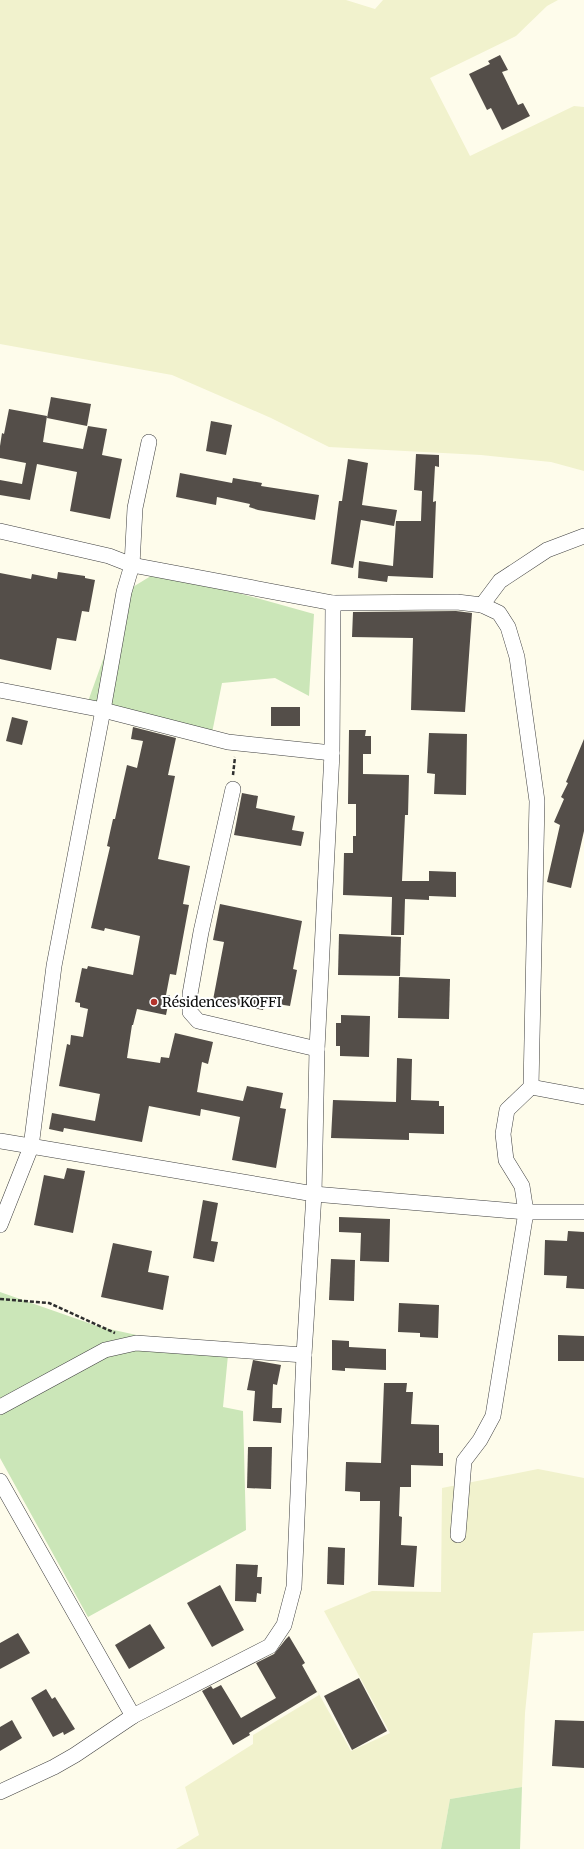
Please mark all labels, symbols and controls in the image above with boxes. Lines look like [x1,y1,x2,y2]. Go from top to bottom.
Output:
place label: Résidences KOFFI [162,993,282,1011]
marker: Résidences KOFFI [149,997,159,1007]

